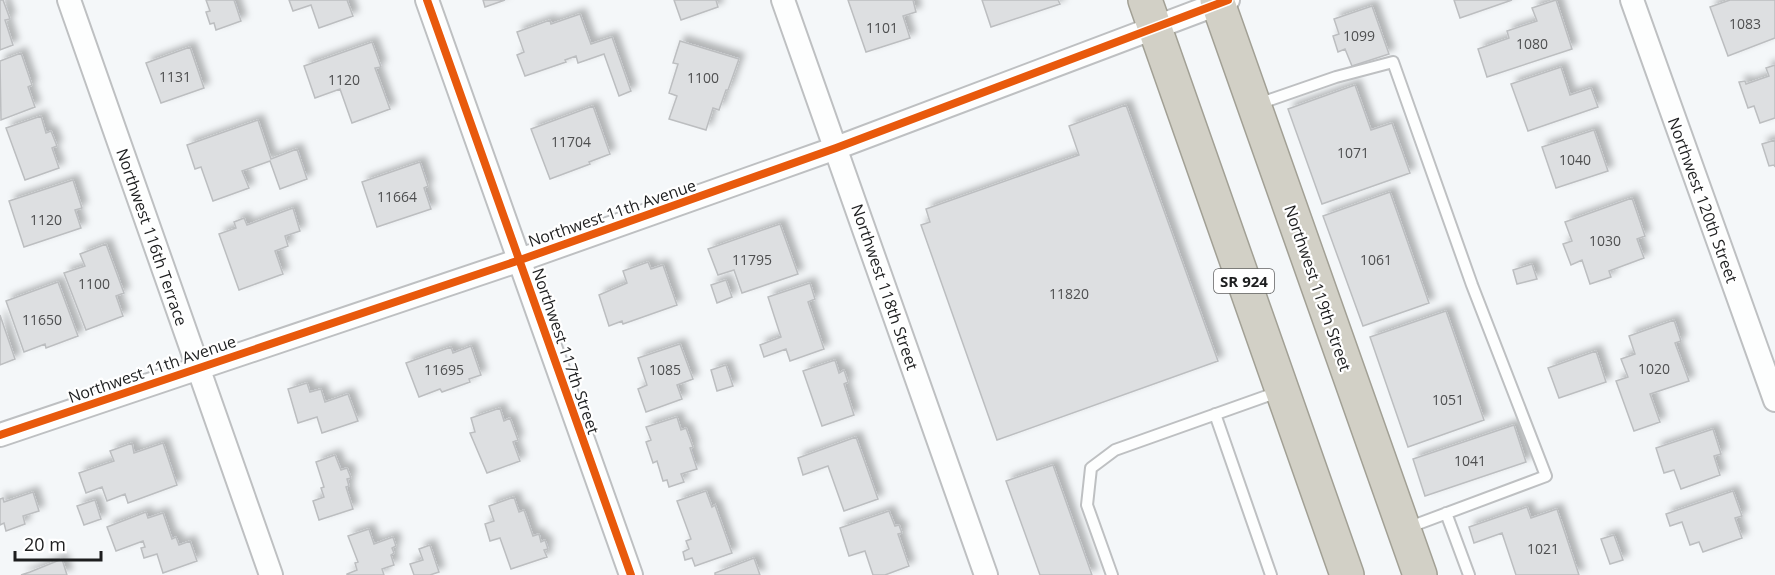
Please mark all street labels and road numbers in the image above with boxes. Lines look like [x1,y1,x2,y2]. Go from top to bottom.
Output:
street label: Northwest 120th Street [1663,114,1743,286]
street label: Northwest 116th Terrace [111,145,193,329]
street label: Northwest 11th Avenue [525,174,699,252]
street label: Northwest 118th Street [846,201,924,373]
street label: Northwest 119th Street [1279,202,1357,374]
street label: Northwest 117th Street [527,265,605,437]
road number: SR 924 [1214,269,1274,293]
street label: Northwest 11th Avenue [65,330,239,408]

